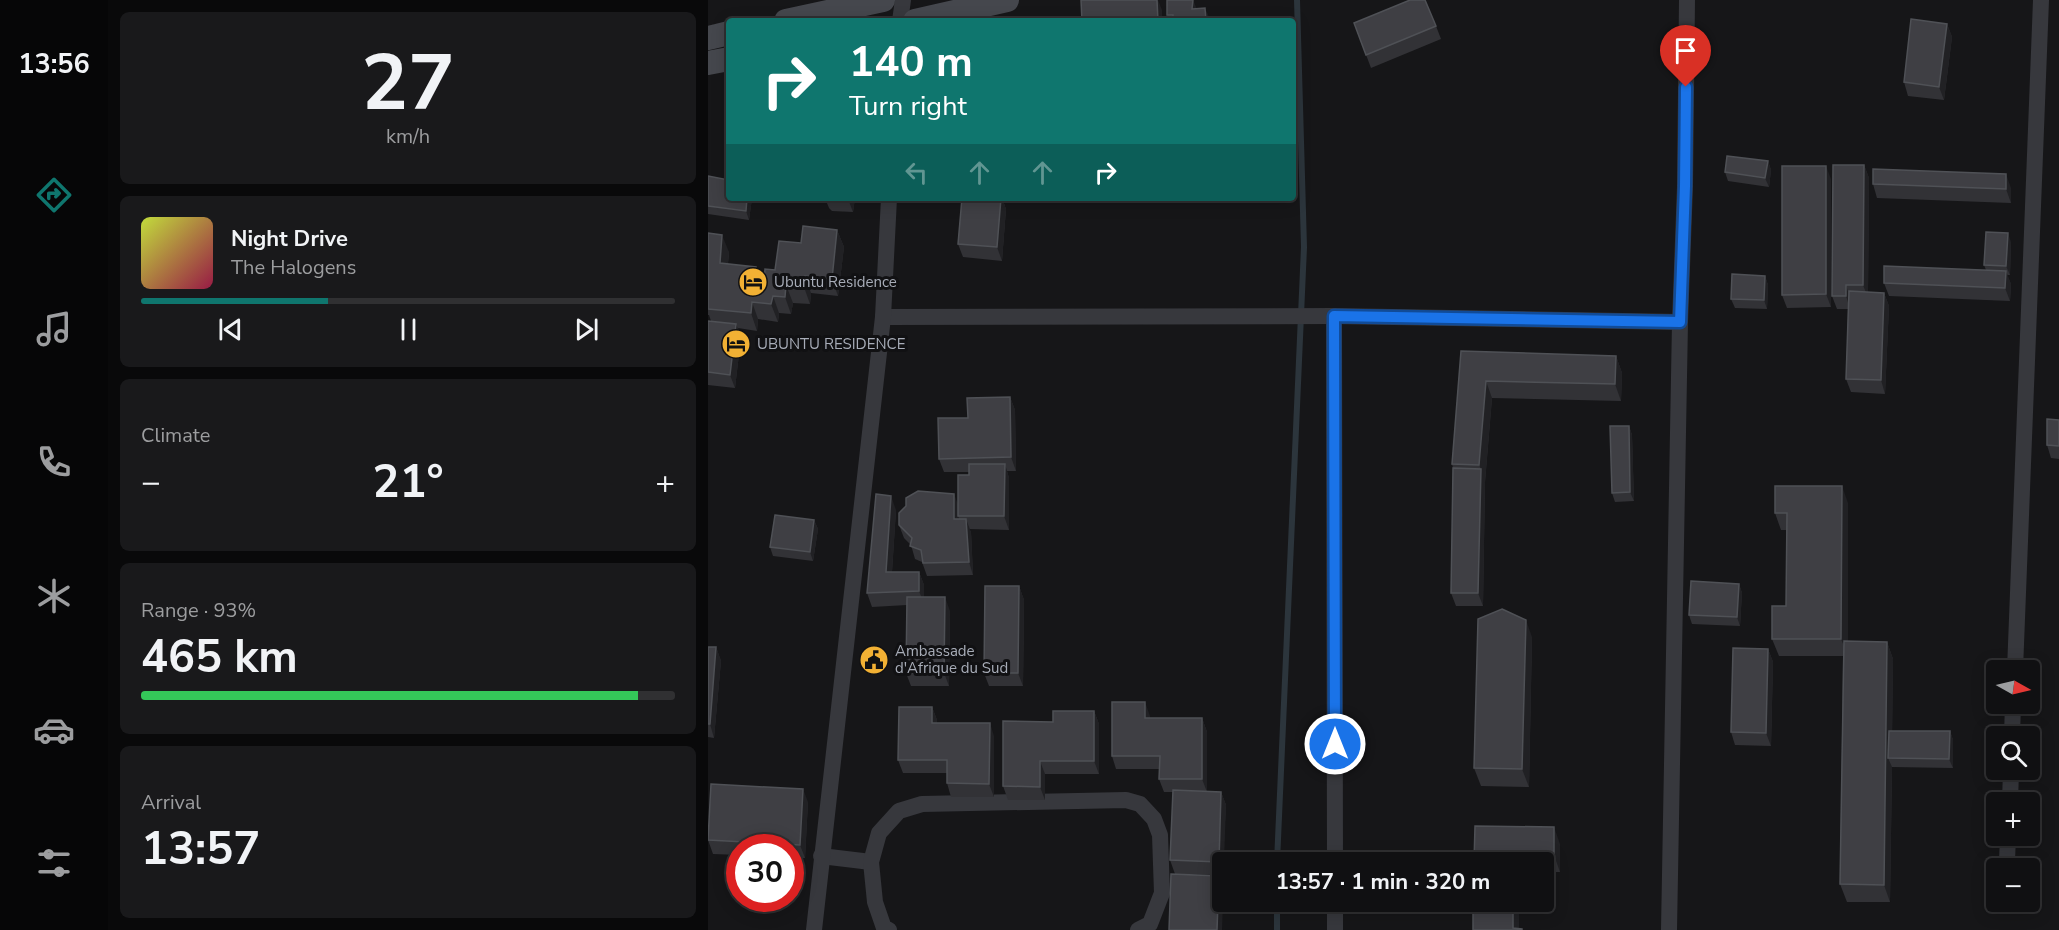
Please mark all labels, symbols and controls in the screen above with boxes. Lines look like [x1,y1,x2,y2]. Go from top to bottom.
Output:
pin [1660,25,1711,87]
text: 27 [361,30,455,137]
text: 140 m [849,34,973,91]
icon: arrive [1669,34,1702,67]
icon: right [750,42,828,120]
text: 13:56 [18,46,90,83]
text: Turn right [849,88,967,125]
text: km/h [386,123,430,150]
icon: left [900,156,933,189]
icon: ahead [963,156,996,189]
icon: ahead [1026,156,1059,189]
icon: right [1089,156,1122,189]
icon: directions [33,174,75,216]
text: Night Drive [231,224,348,254]
text: The Halogens [231,254,356,281]
hotel icon: Ubuntu Residence [737,266,769,298]
place label: Ubuntu Residence [774,272,897,292]
icon: music [33,308,75,350]
icon: previous [214,313,247,346]
icon: pause [392,313,425,346]
icon: next [570,313,603,346]
hotel icon: UBUNTU RESIDENCE [720,328,752,360]
place label: UBUNTU RESIDENCE [757,334,905,354]
text: Climate [141,422,210,449]
icon: phone [33,441,75,483]
text: 21° [372,452,444,513]
text: − [141,460,161,505]
text: + [655,460,675,505]
icon: climate [33,575,75,617]
text: Range · 93% [141,597,256,624]
text: 465 km [141,627,298,688]
place label: Ambassade d'Afrique du Sud [895,641,1008,678]
public building icon: Ambassade d'Afrique du Sud [858,644,890,676]
north arrow [1986,660,2040,714]
map controls [1986,660,2040,912]
icon: car [33,709,75,751]
position arrow [1303,712,1367,776]
button: search [1986,726,2040,780]
text: Arrival [141,789,201,816]
button: + [1986,792,2040,846]
text: 13:57 [141,819,260,880]
speed limit sign: 30 [726,834,804,912]
icon: filters [33,842,75,884]
button: − [1986,858,2040,912]
text: 13:57 · 1 min · 320 m [1276,867,1490,897]

